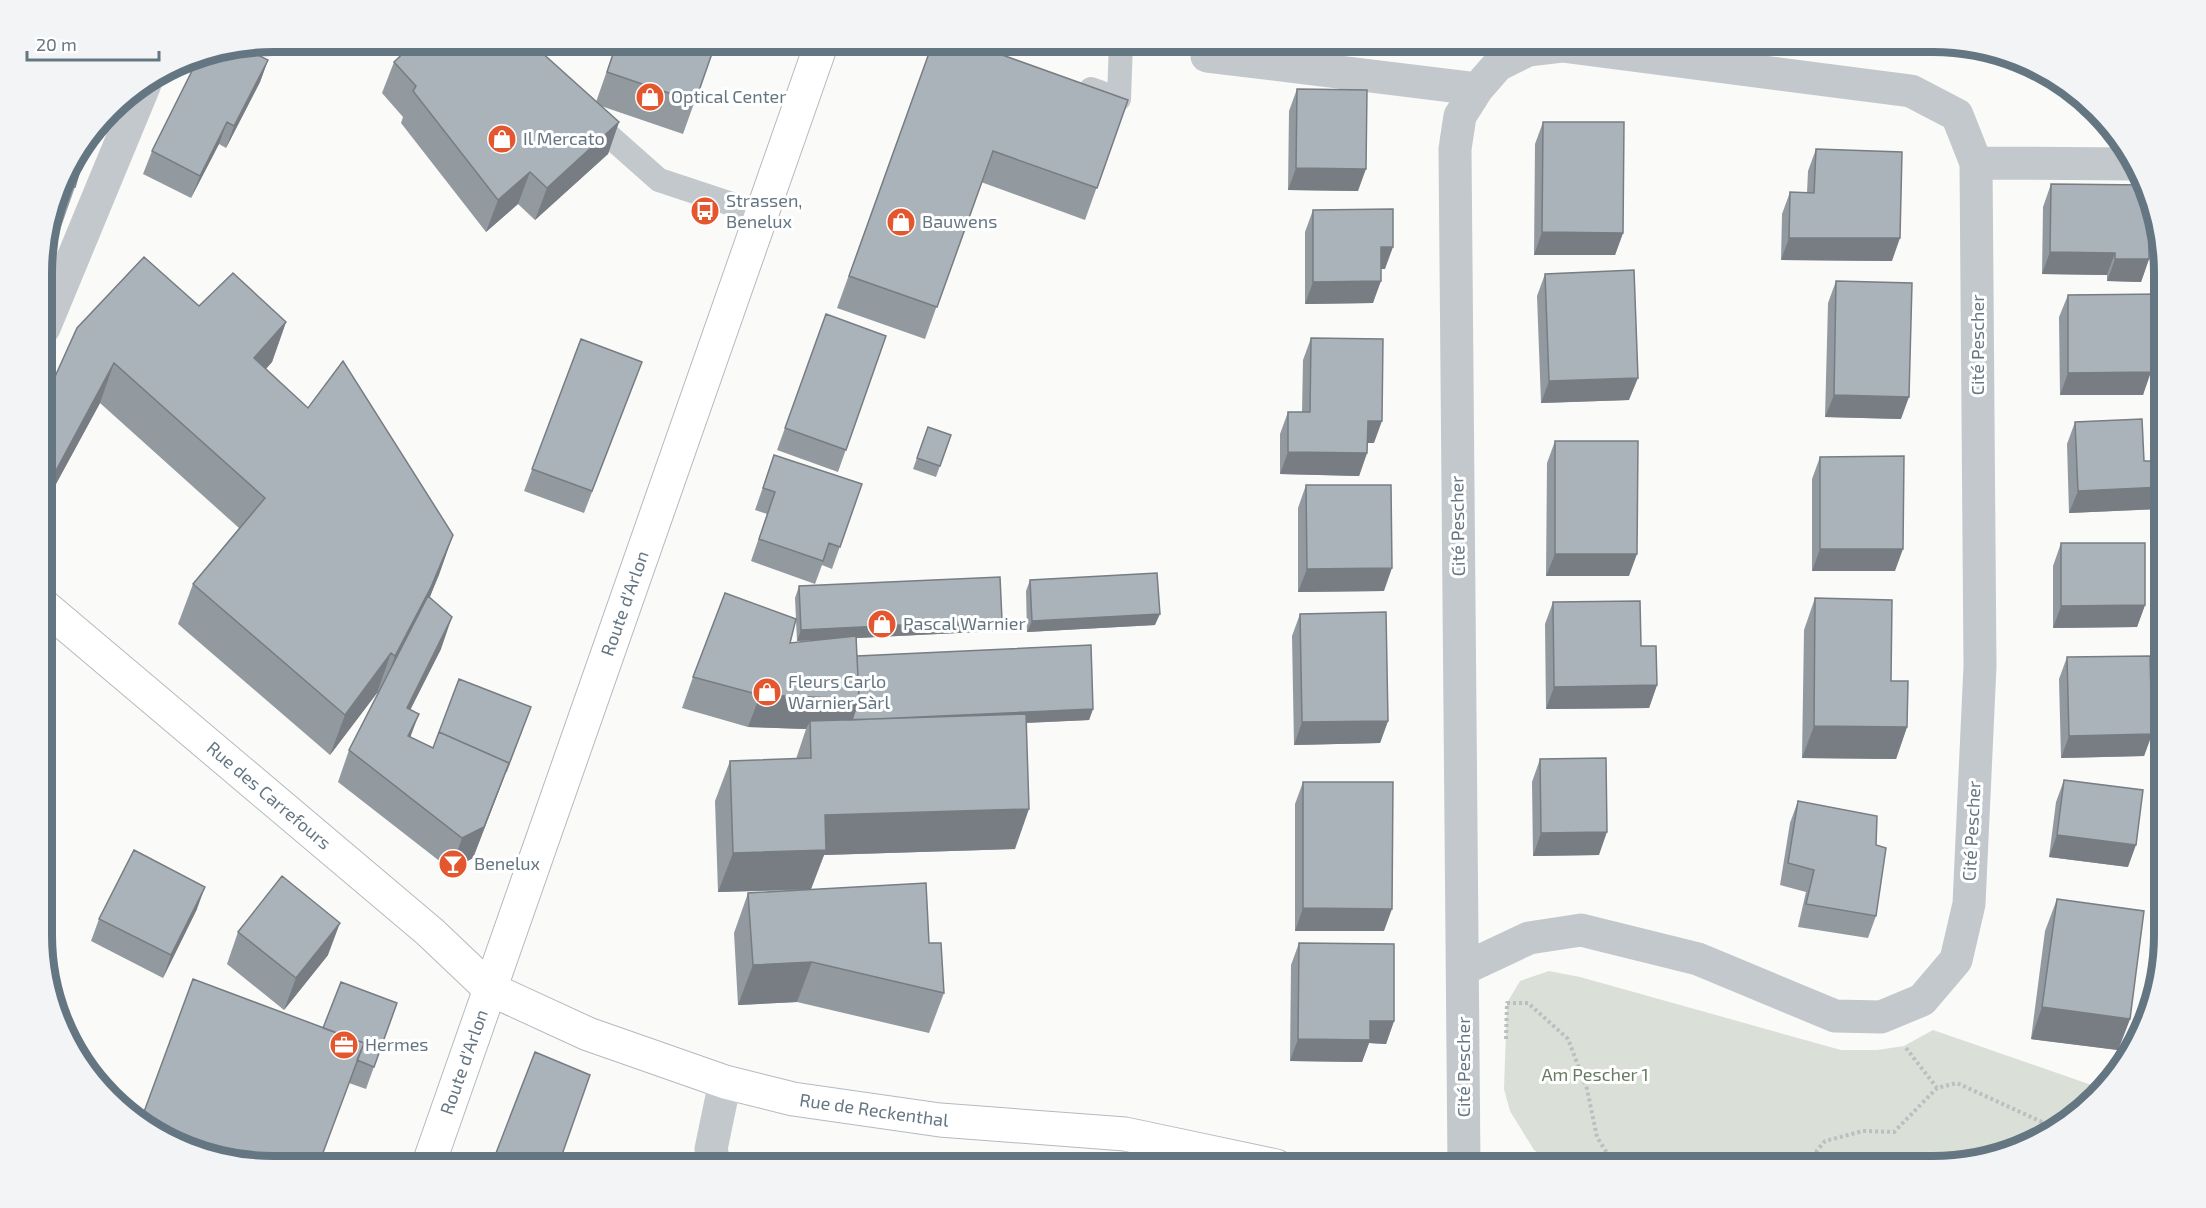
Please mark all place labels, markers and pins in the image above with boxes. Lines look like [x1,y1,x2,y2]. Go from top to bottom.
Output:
shop icon: Optical Center [634,81,666,113]
place label: Optical Center [671,85,787,107]
shop icon: Il Mercato [486,123,518,155]
place label: Il Mercato [523,127,605,149]
place label: Strassen, Benelux [726,189,802,232]
bus stop icon: Strassen, Benelux [689,195,721,227]
shop icon: Bauwens [885,206,917,238]
place label: Bauwens [922,210,997,232]
shop icon: Pascal Warnier [866,608,898,640]
place label: Pascal Warnier [903,612,1026,634]
place label: Fleurs Carlo Warnier Sàrl [788,670,891,713]
shop icon: Fleurs Carlo Warnier Sàrl [751,676,783,708]
bar icon: Benelux [437,848,469,880]
place label: Benelux [474,852,541,874]
office icon: Hermes [328,1029,360,1061]
place label: Hermes [365,1033,429,1055]

